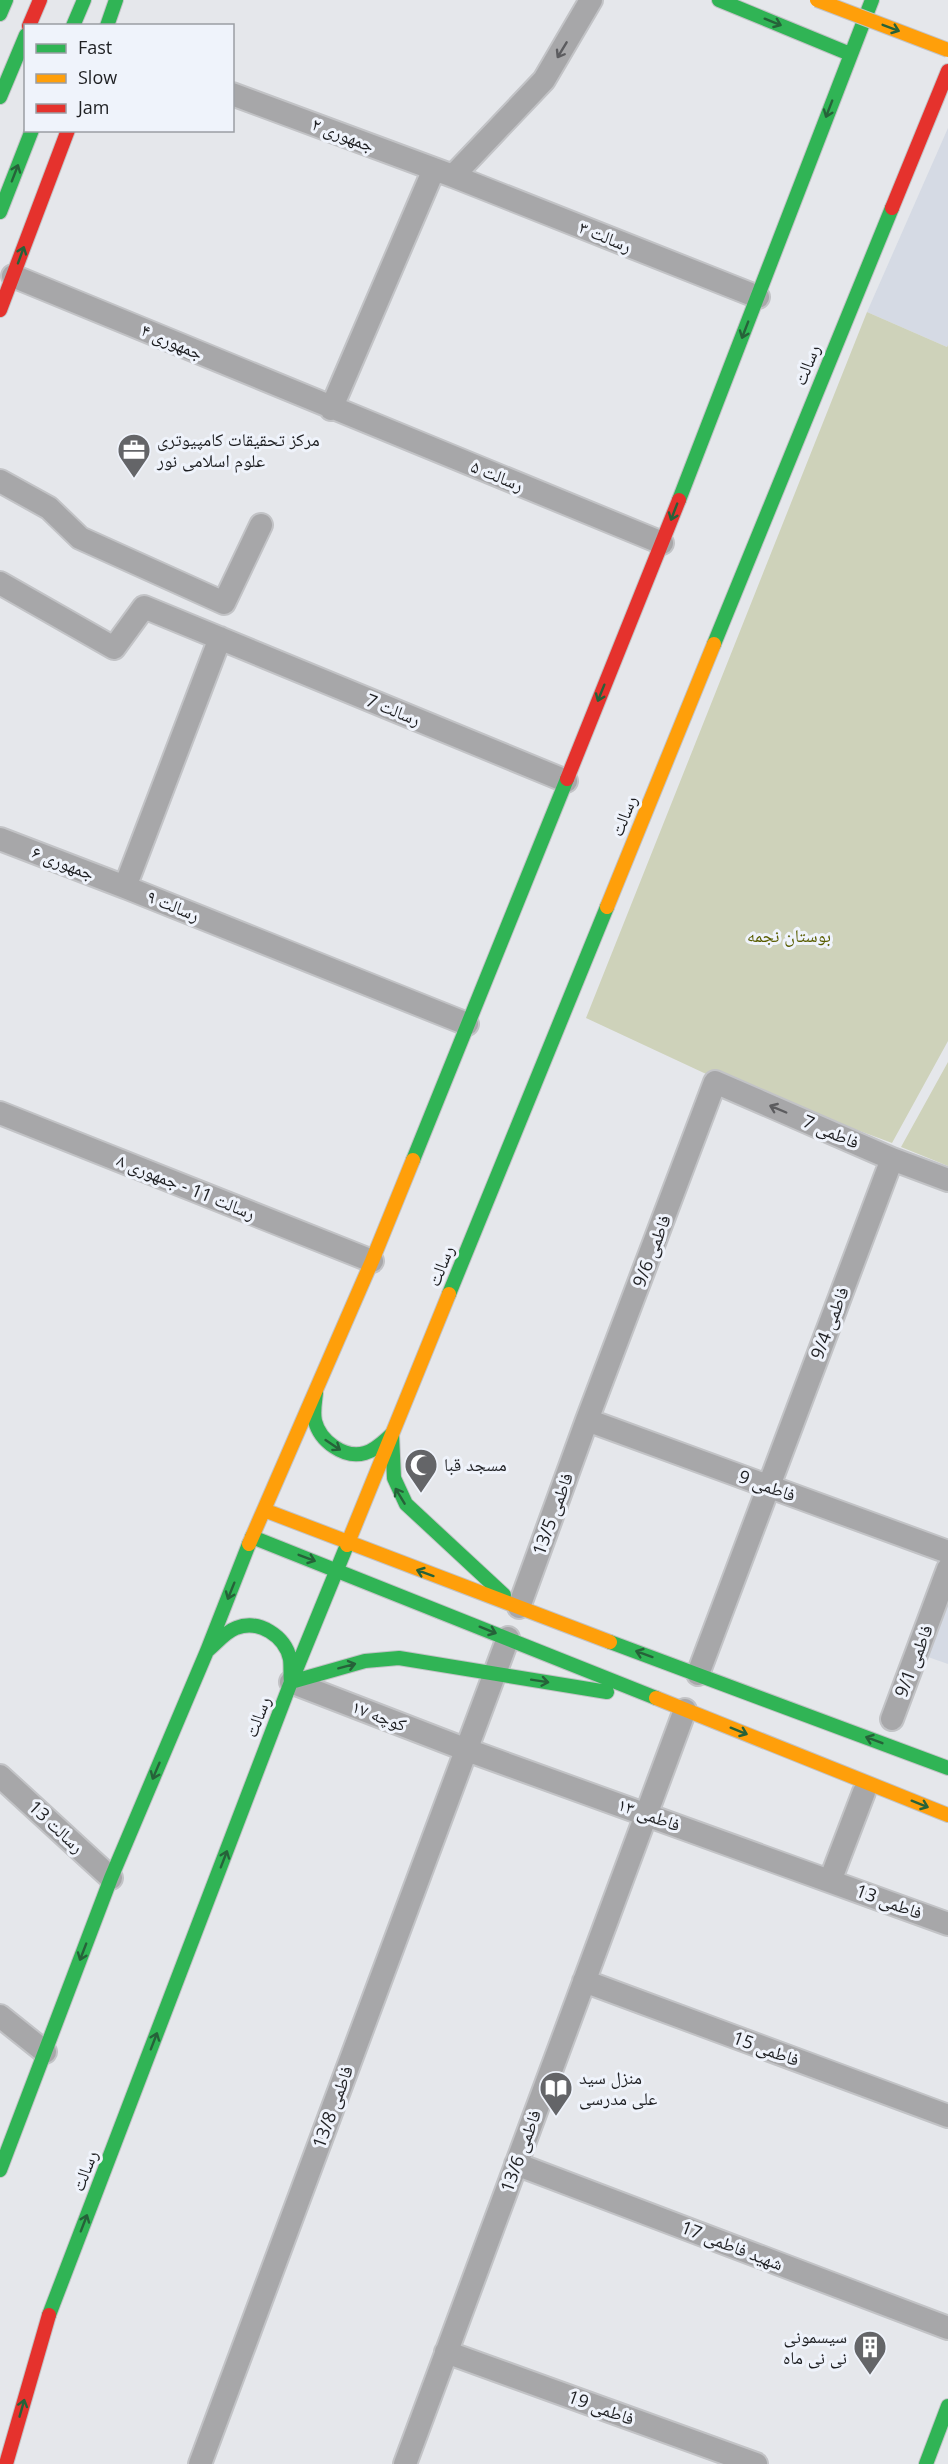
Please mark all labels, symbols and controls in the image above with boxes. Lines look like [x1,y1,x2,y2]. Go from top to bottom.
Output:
one-way arrow [763,17,781,28]
legend [24,24,234,132]
one-way arrow [882,24,900,35]
text: Fast [78,35,112,59]
one-way arrow [555,41,567,58]
text: Slow [78,65,117,89]
text: Jam [76,95,110,119]
one-way arrow [823,99,834,117]
street label: جمهوری ۲ [309,111,378,157]
one-way arrow [10,164,21,183]
street label: رسالت ۳ [576,215,635,257]
one-way arrow [16,246,27,265]
street label: جمهوری ۴ [138,317,207,365]
one-way arrow [739,320,750,339]
street label: رسالت [787,341,825,389]
place label: مرکز تحقیقات کامپیوتری علوم اسلامی نور [156,427,320,473]
office icon: مرکز تحقیقات کامپیوتری علوم اسلامی نور [116,432,152,479]
street label: رسالت ۵ [468,454,527,496]
one-way arrow [668,502,679,521]
one-way arrow [595,683,606,701]
street label: رسالت 7 [363,687,424,731]
street label: رسالت [604,792,642,840]
street label: جمهوری ۶ [29,839,98,885]
street label: رسالت ۹ [144,884,203,926]
park label: بوستان نجمه [747,923,831,947]
one-way arrow [769,1103,787,1114]
street label: فاطمی 7 [800,1109,863,1154]
street label: رسالت 11 - جمهوری ۸ [114,1147,259,1225]
street label: فاطمی 9/6 [626,1211,676,1290]
street label: رسالت [421,1242,459,1290]
street label: فاطمی 9/4 [804,1283,854,1362]
one-way arrow [324,1439,341,1451]
mosque icon: مسجد قبا [403,1447,439,1494]
place label: مسجد قبا [444,1452,507,1476]
street label: فاطمی 9 [736,1464,799,1506]
street label: فاطمی 13/5 [526,1469,578,1558]
one-way arrow [394,1488,406,1505]
one-way arrow [297,1553,315,1564]
one-way arrow [416,1566,435,1577]
one-way arrow [224,1581,235,1600]
street label: فاطمی 9/1 [888,1621,938,1700]
one-way arrow [478,1625,496,1636]
one-way arrow [635,1647,653,1658]
one-way arrow [337,1660,356,1672]
one-way arrow [529,1676,549,1687]
street label: رسالت [238,1693,276,1740]
street label: کوچه ۱۷ [349,1694,410,1737]
one-way arrow [729,1726,748,1737]
one-way arrow [865,1734,883,1745]
one-way arrow [150,1762,161,1780]
street label: فاطمی ۱۳ [615,1792,684,1836]
street label: رسالت 13 [24,1795,89,1858]
one-way arrow [910,1799,929,1810]
one-way arrow [219,1850,230,1869]
street label: فاطمی 13 [853,1878,926,1924]
one-way arrow [77,1942,88,1961]
street label: فاطمی 15 [730,2025,803,2071]
one-way arrow [150,2032,161,2051]
street label: فاطمی 13/8 [306,2062,358,2151]
place label: منزل سید علی مدرسی [579,2065,657,2110]
library icon: منزل سید علی مدرسی [538,2070,574,2117]
street label: فاطمی 13/6 [494,2106,546,2195]
street label: رسالت [65,2147,103,2194]
one-way arrow [80,2214,91,2233]
street label: شهید فاطمی 17 [678,2215,787,2276]
place label: سیسمونی نی نی ماه [783,2324,847,2369]
building icon: سیسمونی نی نی ماه [852,2329,888,2376]
street label: فاطمی 19 [565,2384,638,2430]
one-way arrow [17,2399,28,2418]

